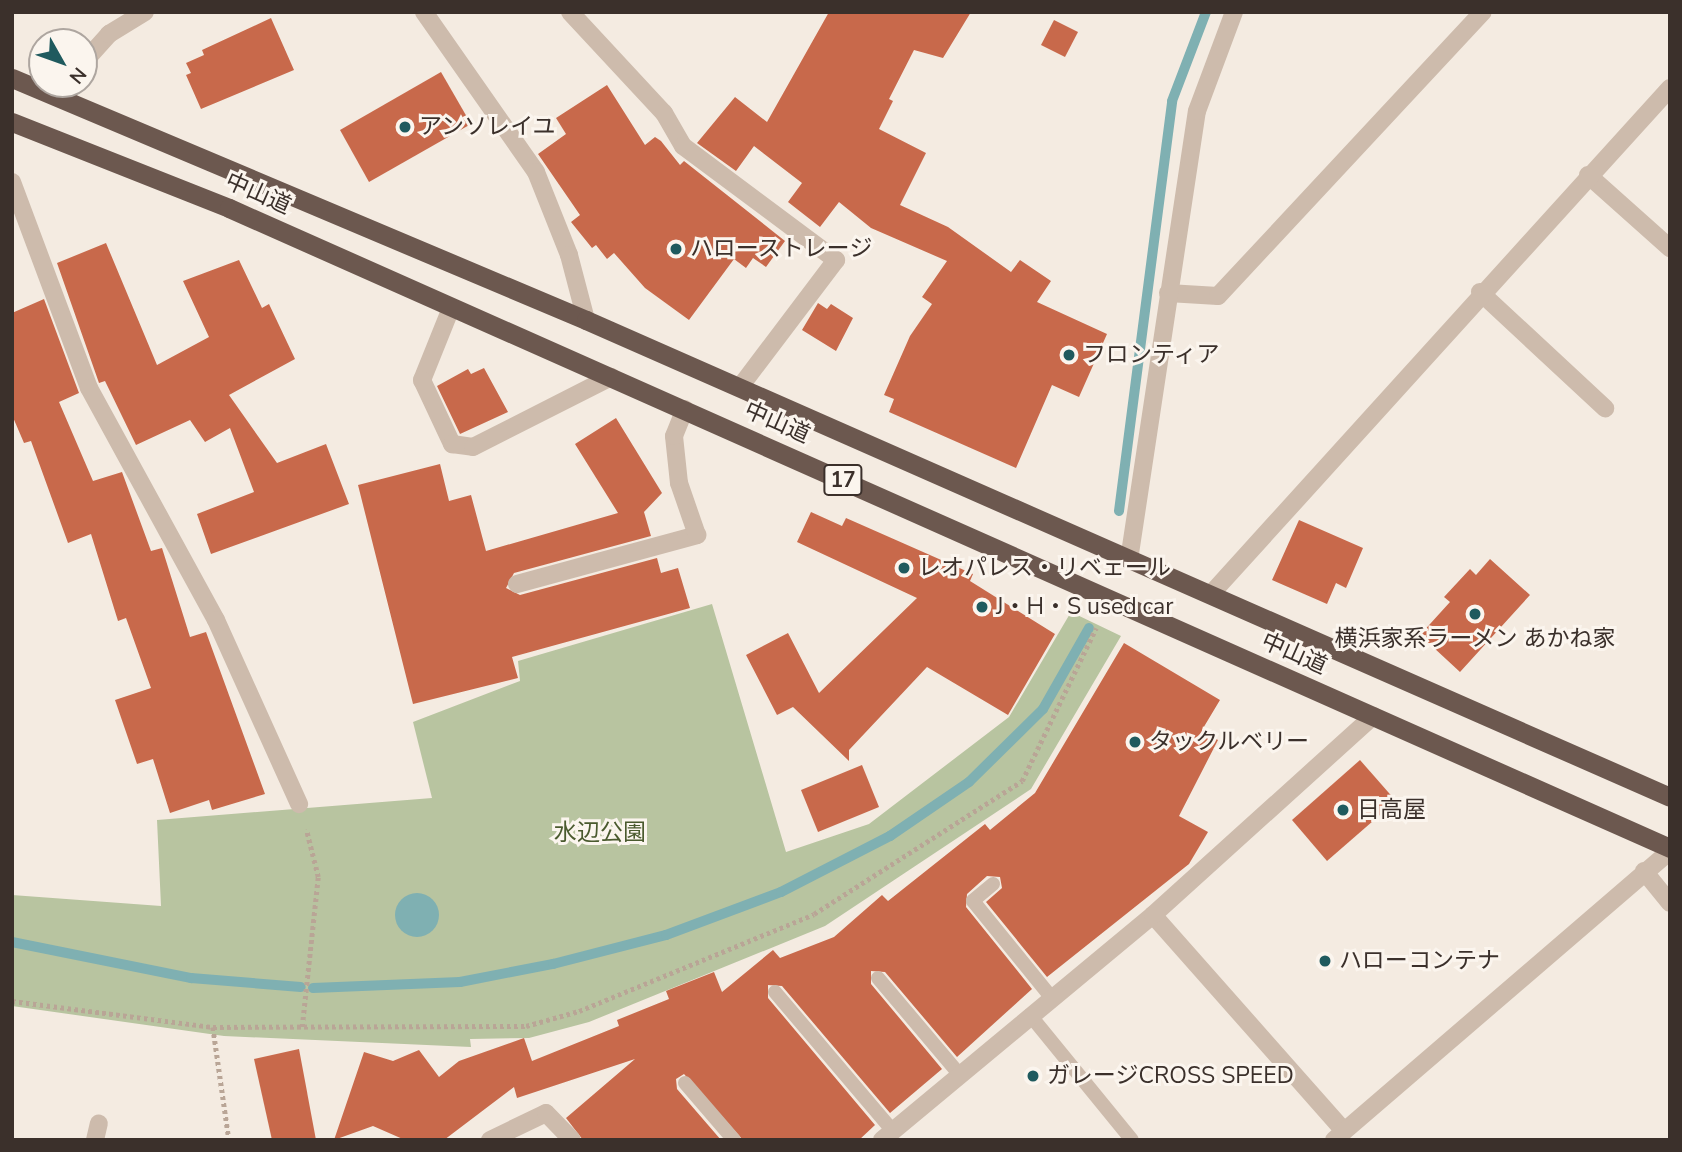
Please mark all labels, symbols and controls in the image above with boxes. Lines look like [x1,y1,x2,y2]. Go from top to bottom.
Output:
north arrow [28,28,98,98]
text: N [63,61,92,89]
place label: アンソレイユ [419,113,557,141]
marker: アンソレイユ [397,119,413,135]
street label: 中山道 [221,167,295,221]
place label: ハローストレージ [690,235,874,263]
marker: ハローストレージ [668,241,684,257]
place label: フロンティア [1083,341,1221,369]
marker: フロンティア [1061,347,1077,363]
street label: 中山道 [740,396,814,450]
road number: 17 [822,462,864,498]
place label: レオパレス・リベェール [918,554,1171,582]
marker: レオパレス・リベェール [896,560,912,576]
place label: J・H・S used car [996,593,1174,621]
marker: J・H・S used car [974,599,990,615]
marker: 横浜家系ラーメン あかね家 [1467,606,1483,622]
place label: 横浜家系ラーメン あかね家 [1334,625,1616,653]
street label: 中山道 [1257,627,1331,681]
place label: タックルベリー [1149,728,1310,756]
marker: タックルベリー [1127,734,1143,750]
place label: 日高屋 [1357,796,1426,824]
marker: 日高屋 [1335,802,1351,818]
park label: 水辺公園 [554,819,646,847]
place label: ハローコンテナ [1339,947,1500,975]
marker: ハローコンテナ [1317,953,1333,969]
place label: ガレージCROSS SPEED [1047,1062,1294,1090]
marker: ガレージCROSS SPEED [1025,1068,1041,1084]

